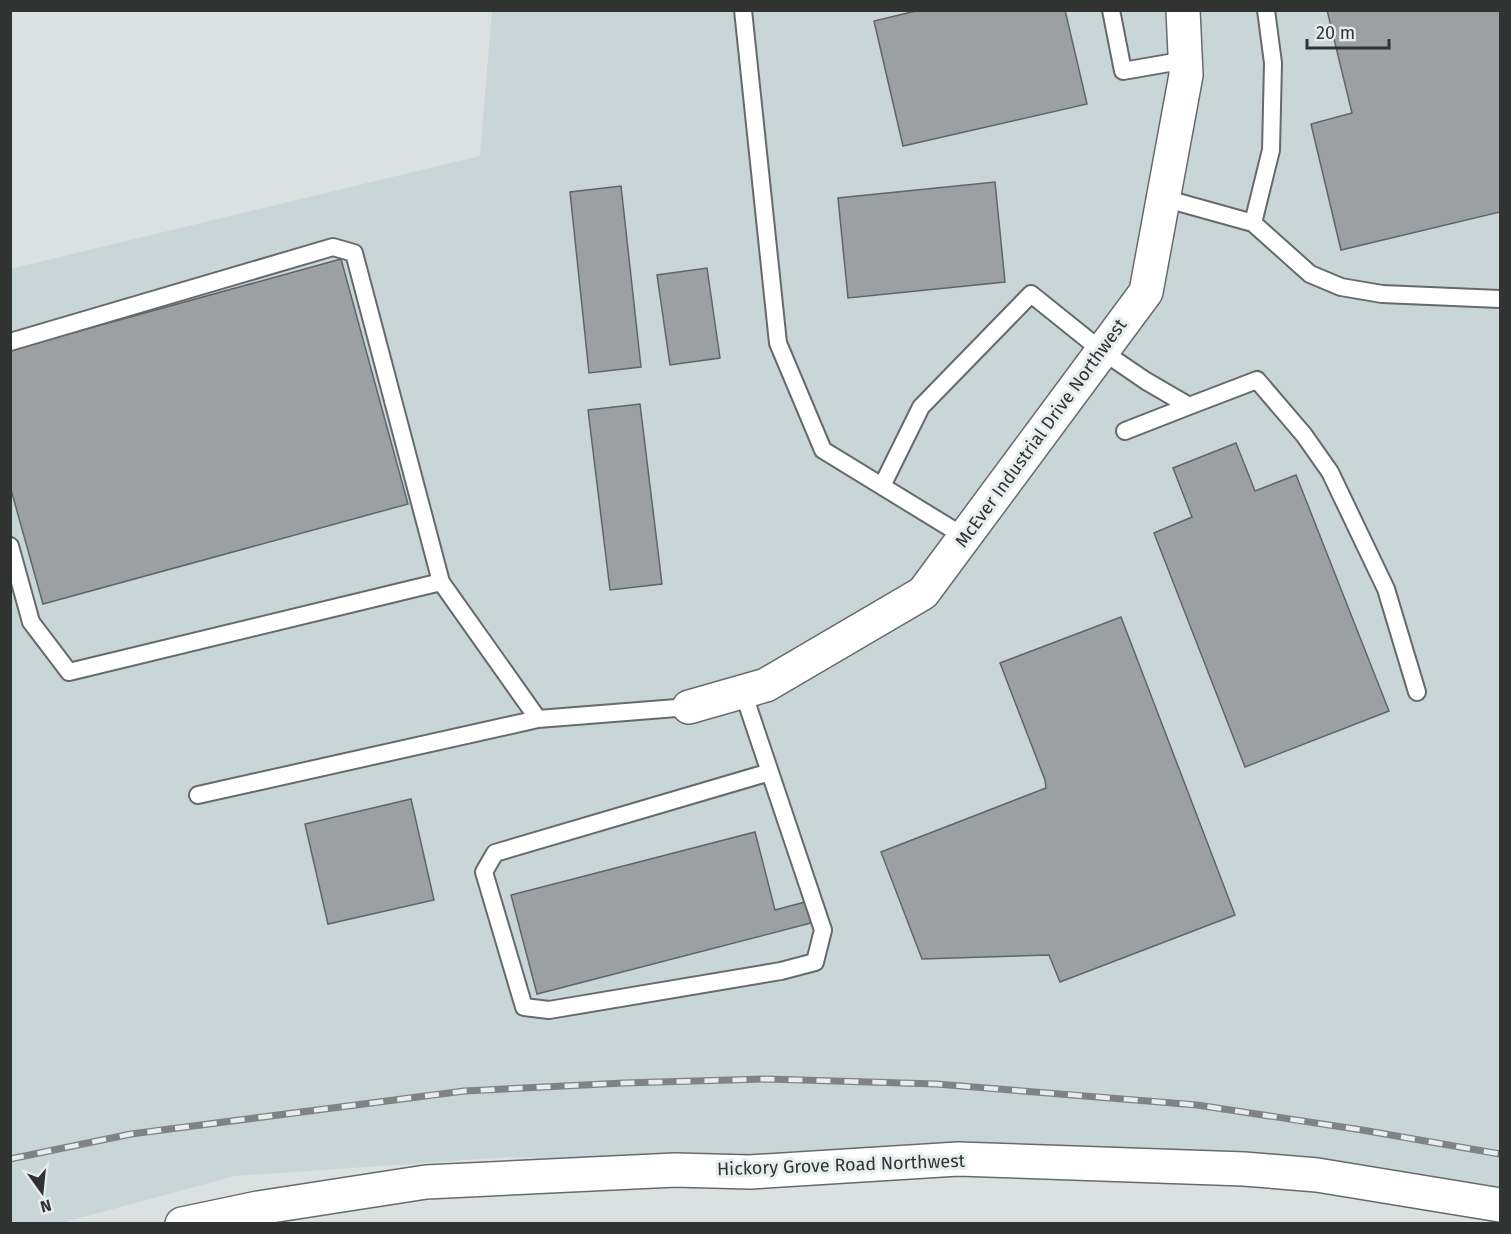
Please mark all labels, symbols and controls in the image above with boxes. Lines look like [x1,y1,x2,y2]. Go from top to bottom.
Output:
scale bar [1307,12,1390,50]
text: 20 m [1316,22,1355,44]
street label: McEver Industrial Drive Northwest [951,314,1132,552]
street label: Hickory Grove Road Northwest [717,1150,966,1180]
north arrow [12,1162,72,1222]
text: N [38,1195,53,1217]

